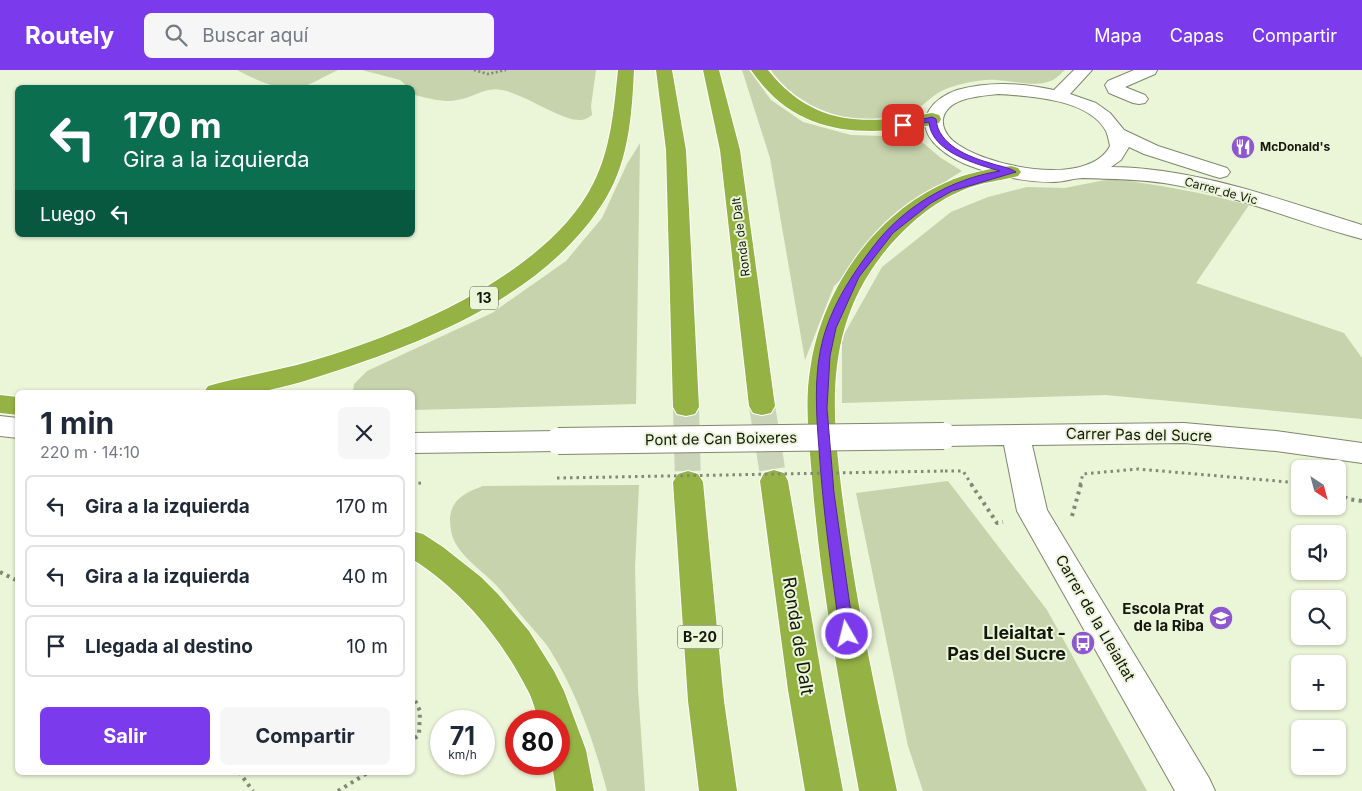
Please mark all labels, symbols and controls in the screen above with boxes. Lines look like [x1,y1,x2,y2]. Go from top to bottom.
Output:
search box [144,13,494,58]
text: Routely [25,21,114,50]
icon: search [162,21,190,49]
text: Buscar aquí [202,24,308,47]
text: Mapa [1094,25,1142,46]
text: Capas [1170,25,1224,46]
text: Compartir [1252,25,1337,46]
text: 170 m [123,104,222,146]
pin [882,104,924,146]
icon: left [40,105,105,170]
icon: arrive [889,111,917,139]
restaurant icon: McDonald's [1230,134,1256,160]
place label: McDonald's [1260,139,1330,154]
text: Gira a la izquierda [123,146,310,172]
street label: Carrer de Vic [1183,174,1260,208]
street label: Ronda de Dalt [728,197,753,277]
icon: left [106,200,134,228]
text: Luego [40,203,96,226]
road number: 13 [470,287,498,310]
text: 1 min [40,405,114,441]
button: close [338,407,390,459]
street label: Carrer Pas del Sucre [1066,424,1212,445]
street label: Pont de Can Boixeres [645,428,797,449]
text: 220 m · 14:10 [40,442,140,462]
north arrow [1291,460,1346,515]
map controls [1291,460,1346,775]
icon: left [42,492,70,520]
text: Gira a la izquierda [85,495,250,518]
text: 170 m [336,495,388,518]
button: sound [1291,525,1346,580]
street label: Carrer de la Lleialtat [1052,551,1139,684]
icon: left [42,562,70,590]
text: Gira a la izquierda [85,565,250,588]
text: 40 m [342,565,388,588]
street label: Ronda de Dalt [779,575,818,696]
button: search [1291,590,1346,645]
place label: Escola Prat de la Riba [1122,599,1205,635]
school or university icon: Escola Prat de la Riba [1208,605,1234,631]
position arrow [820,607,872,659]
place label: Lleialtat - Pas del Sucre [947,622,1066,664]
road number: B-20 [678,626,722,648]
bus stop icon: Lleialtat - Pas del Sucre [1070,630,1096,656]
icon: arrive [42,632,70,660]
text: Llegada al destino [85,635,253,658]
text: 10 m [346,635,388,658]
button: + [1291,655,1346,710]
button: Salir [40,707,210,765]
button: Compartir [220,707,390,765]
speed limit sign: 80 [505,710,570,775]
button: − [1291,720,1346,775]
text: 71 [450,721,475,751]
text: km/h [448,747,477,762]

